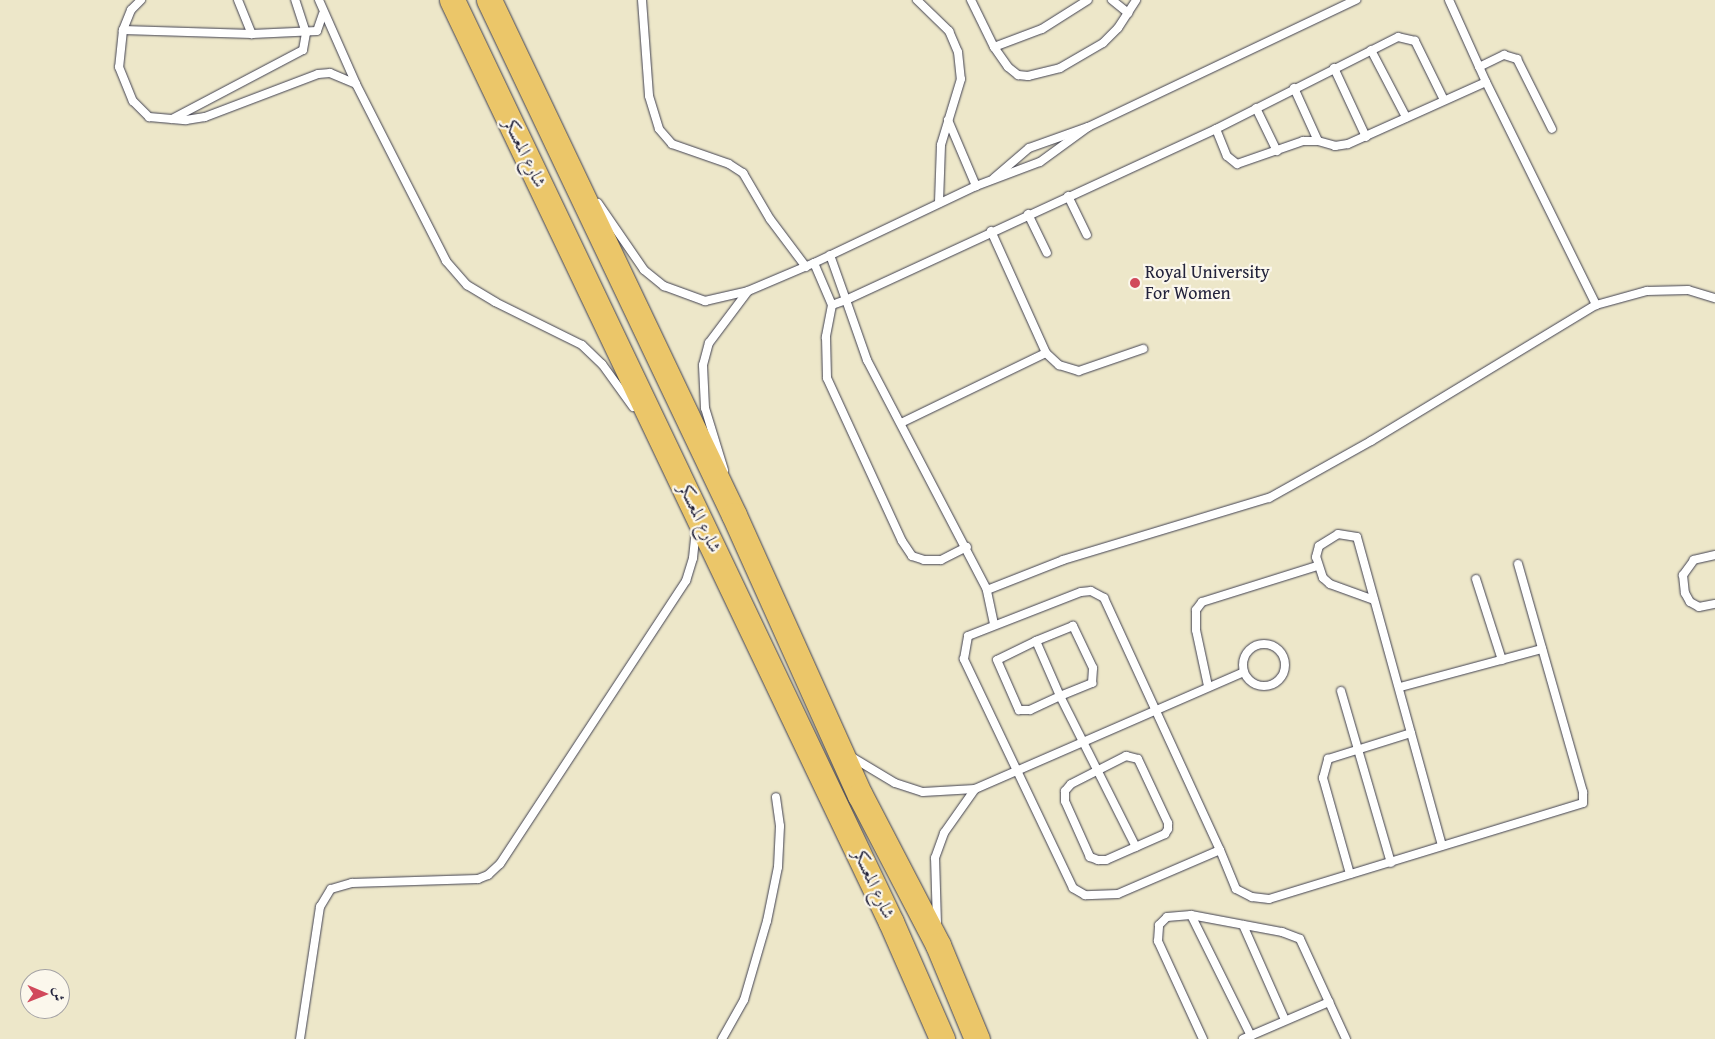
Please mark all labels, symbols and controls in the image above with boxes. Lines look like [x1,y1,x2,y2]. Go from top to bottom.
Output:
street label: شارع المعسكر [499,115,551,191]
place label: Royal University For Women [1145,262,1270,304]
marker: Royal University For Women [1129,277,1141,289]
street label: شارع المعسكر [674,480,726,556]
street label: شارع المعسكر [849,846,899,922]
north arrow [20,969,70,1019]
text: ش [49,987,69,1001]

